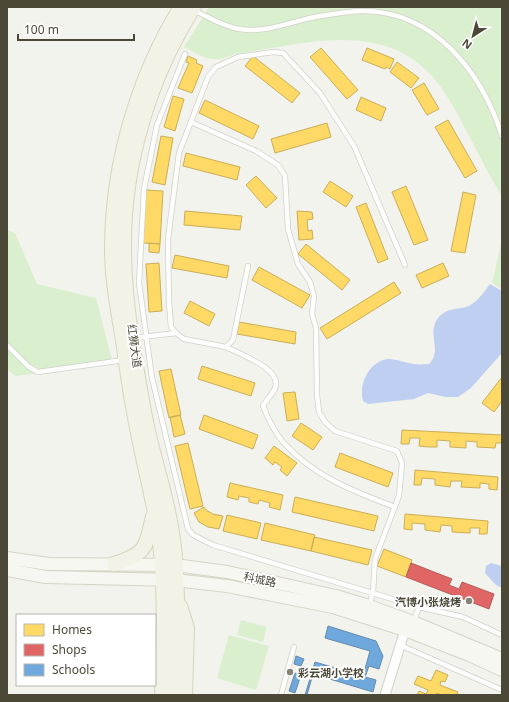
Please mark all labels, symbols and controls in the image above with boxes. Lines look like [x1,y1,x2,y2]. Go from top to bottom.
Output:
scale bar [18,16,134,42]
north arrow [453,16,493,56]
text: 100 m [24,21,59,38]
text: N [459,36,475,53]
street label: 红狮大道 [125,323,145,369]
street label: 科城路 [242,568,278,590]
place label: 汽博小张烧烤 [395,594,461,609]
marker: 汽博小张烧烤 [464,596,474,606]
legend [16,614,156,686]
text: Homes [52,621,92,638]
text: Shops [52,641,87,658]
text: Schools [52,661,95,678]
place label: 彩云湖小学校 [298,665,364,680]
marker: 彩云湖小学校 [285,667,295,677]

